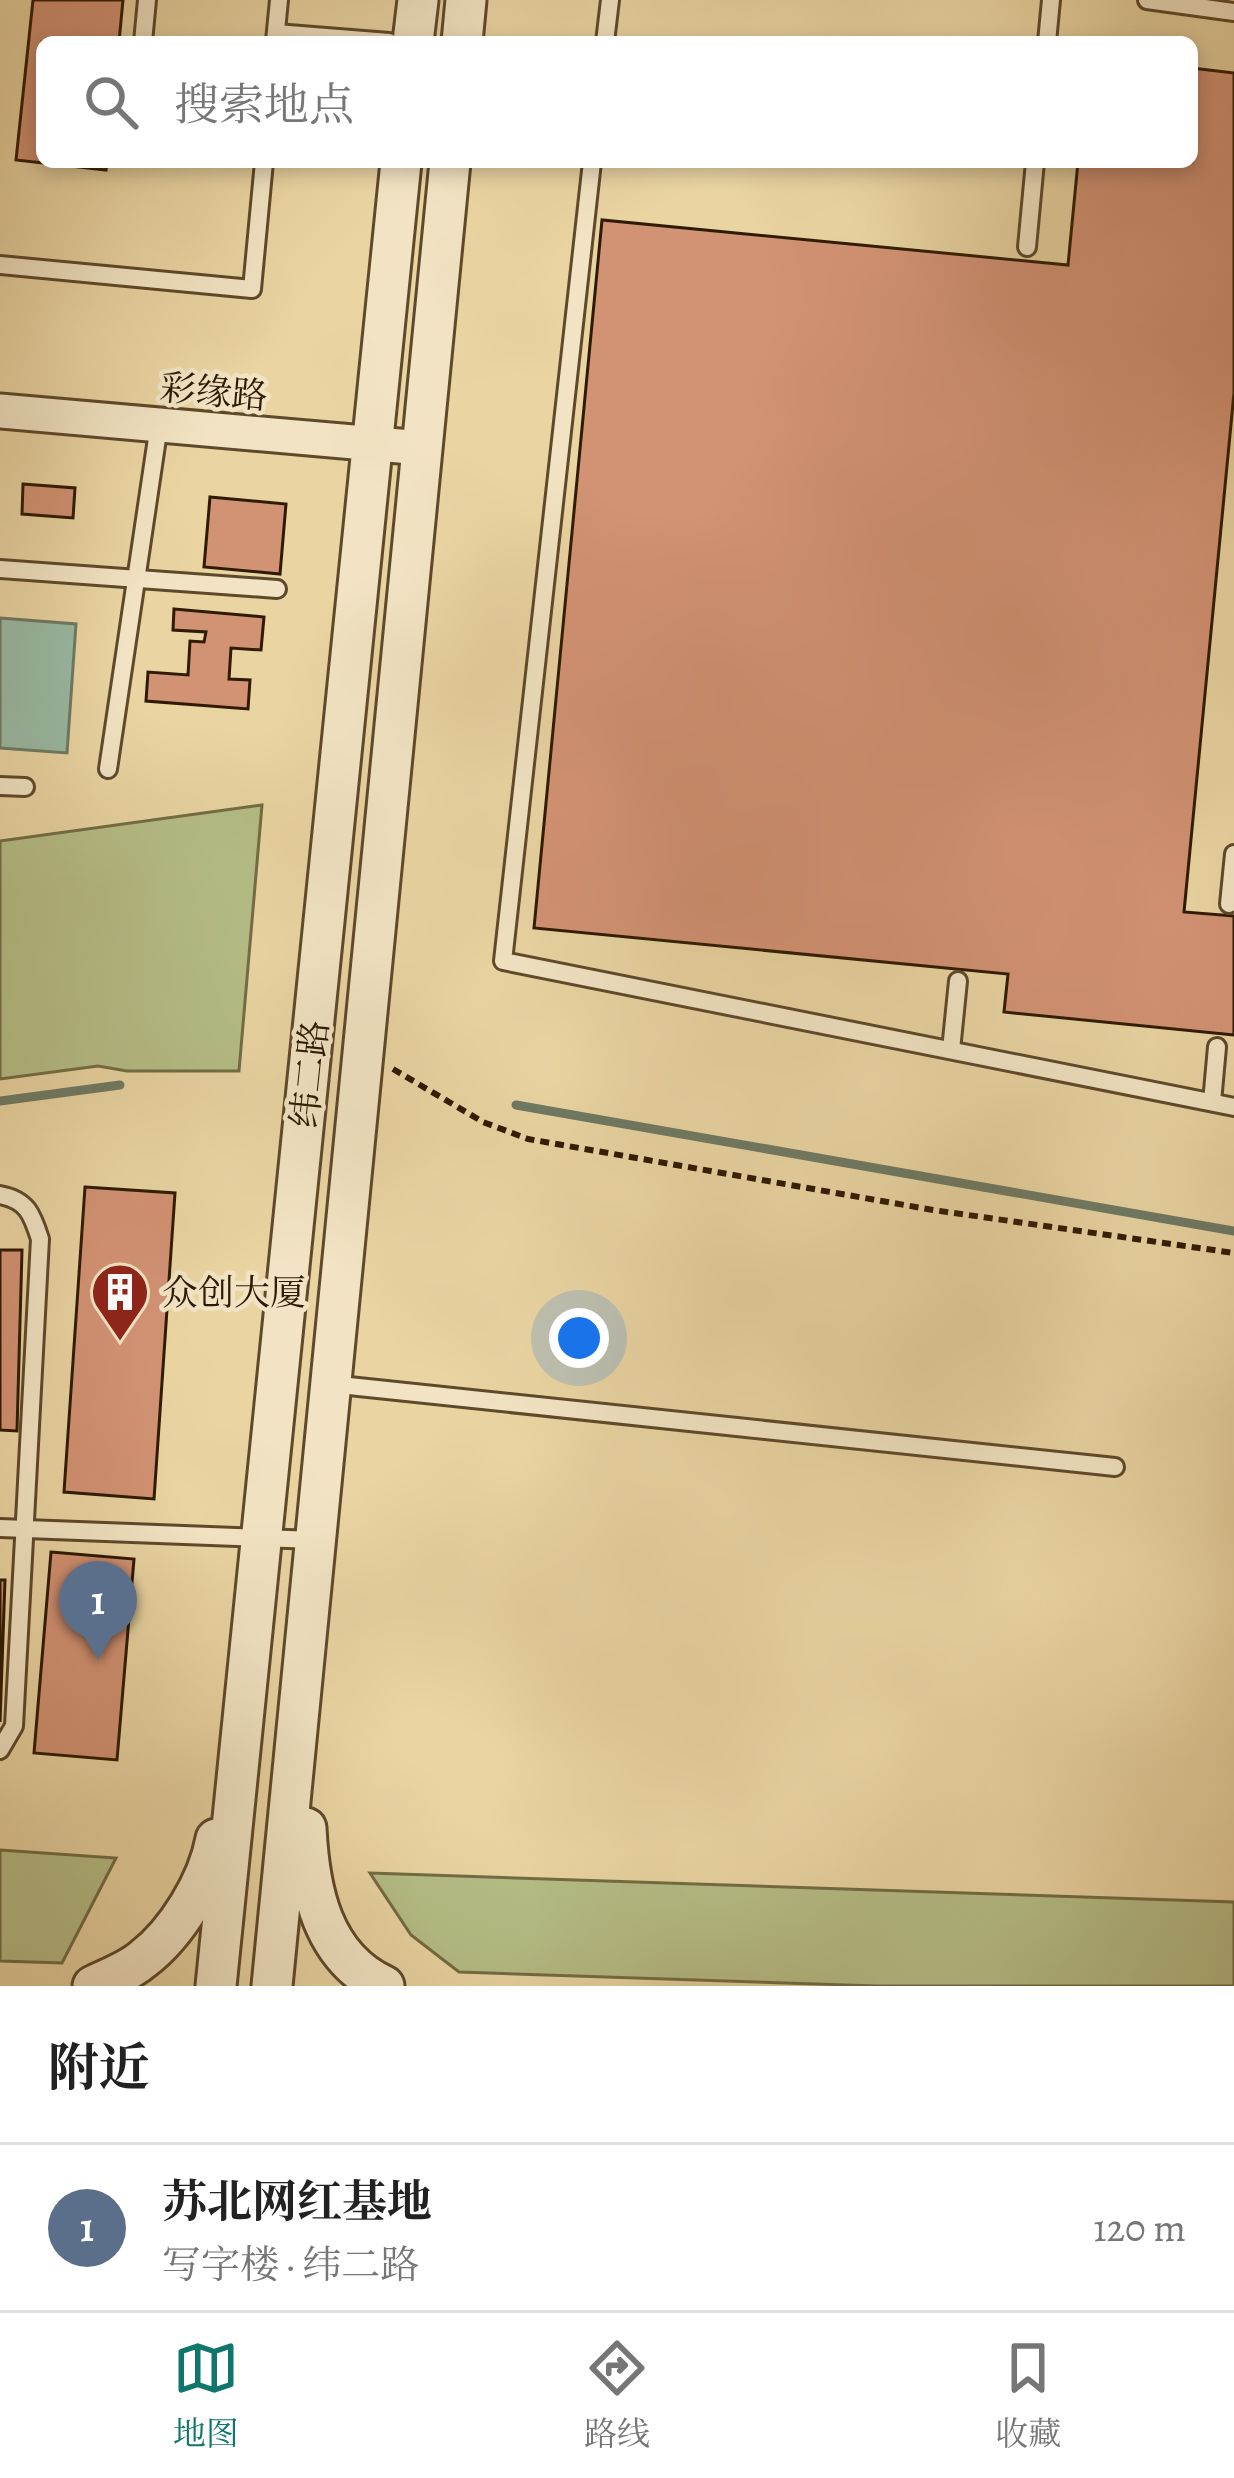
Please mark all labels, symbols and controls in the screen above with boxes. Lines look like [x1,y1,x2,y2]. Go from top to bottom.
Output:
search box [36,36,1198,168]
icon: search [78,69,144,135]
text: 搜索地点 [174,74,354,136]
street label: 彩缘路 [158,362,270,421]
street label: 纬二路 [279,1018,340,1130]
building icon: 众创大厦 [89,1261,151,1343]
place label: 众创大厦 [162,1268,306,1317]
your location [549,1308,609,1368]
pin: 1 [59,1561,137,1660]
text: 附近 [48,2033,150,2103]
text: 苏北网红基地 [162,2171,432,2233]
text: 1 [80,2201,94,2254]
text: 120 m [1093,2201,1186,2254]
text: 写字楼 · 纬二路 [162,2238,419,2291]
tab: 地图 [173,2335,239,2456]
tab: 路线 [584,2335,650,2456]
tab: 收藏 [995,2335,1061,2456]

